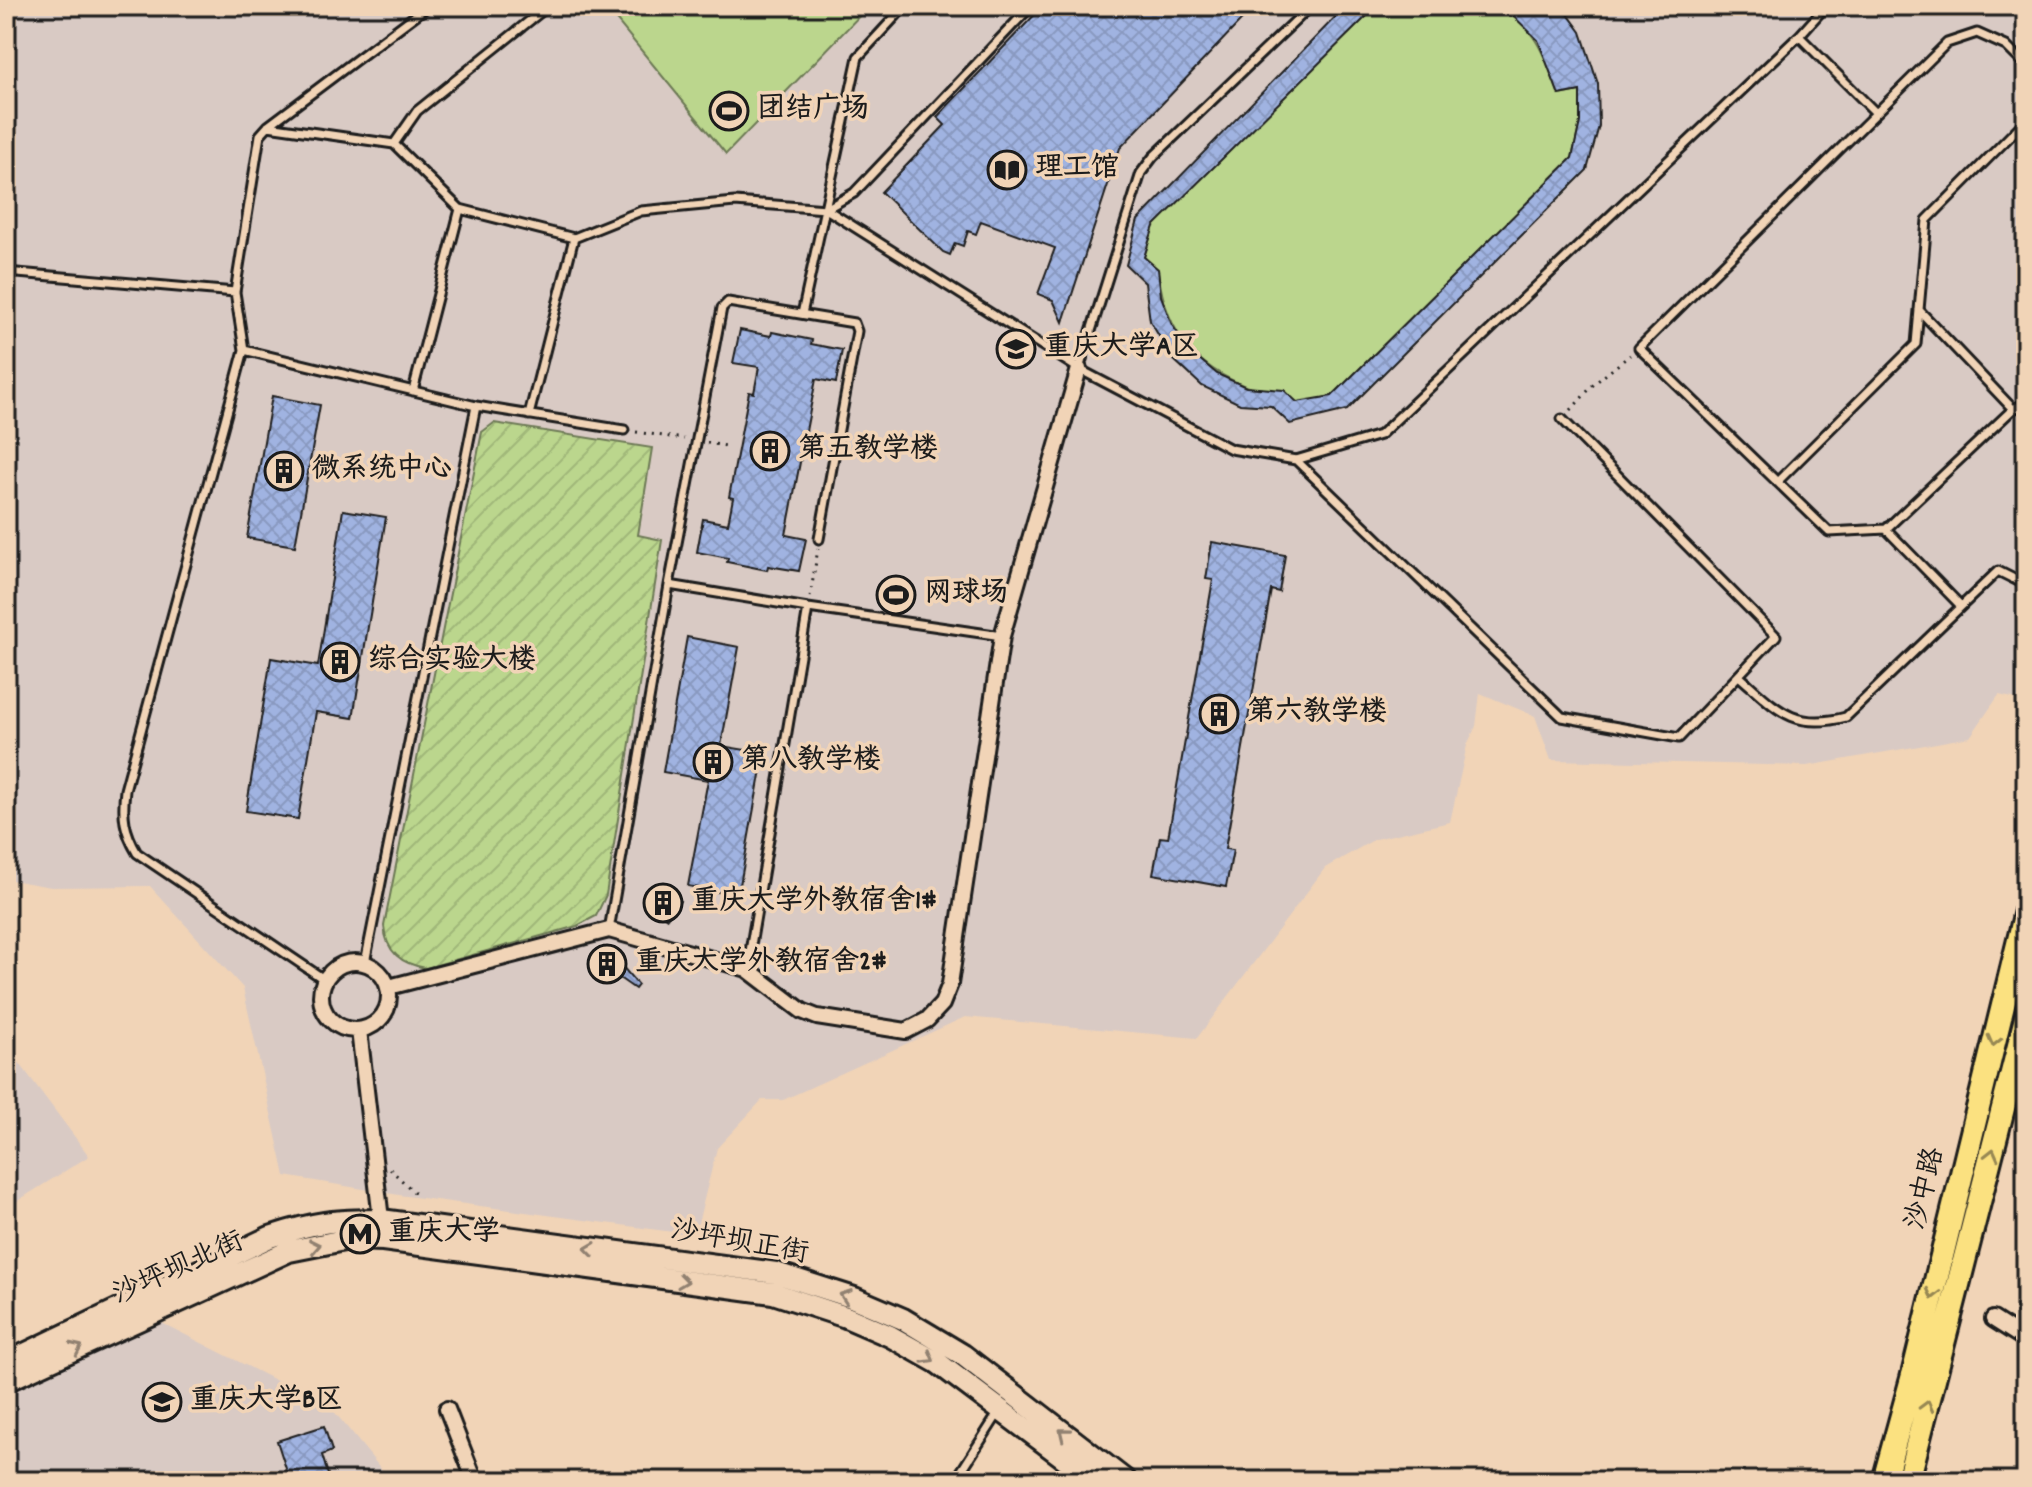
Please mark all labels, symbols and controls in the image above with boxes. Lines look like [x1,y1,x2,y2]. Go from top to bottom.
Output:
sports icon: 团结广场 [708,90,750,132]
place label: 团结广场 [757,91,869,131]
library icon: 理工馆 [986,149,1028,191]
place label: 理工馆 [1035,150,1119,190]
school or university icon: 重庆大学A区 [995,328,1037,370]
place label: 重庆大学A区 [1044,329,1199,369]
building icon: 第五教学楼 [749,430,791,472]
place label: 第五教学楼 [798,431,938,471]
building icon: 微系统中心 [263,450,305,492]
place label: 微系统中心 [312,451,452,491]
sports icon: 网球场 [875,574,917,616]
place label: 网球场 [924,575,1008,615]
building icon: 综合实验大楼 [319,641,361,683]
place label: 综合实验大楼 [368,642,536,682]
building icon: 第六教学楼 [1198,693,1240,735]
place label: 第六教学楼 [1247,694,1387,734]
building icon: 第八教学楼 [692,741,734,783]
place label: 第八教学楼 [741,742,881,782]
building icon: 重庆大学外教宿舍1# [642,882,684,924]
place label: 重庆大学外教宿舍1# [691,883,937,923]
building icon: 重庆大学外教宿舍2# [586,943,628,985]
place label: 重庆大学外教宿舍2# [635,944,887,984]
one-way arrow [1987,1034,2004,1048]
street label: 沙中路 [1897,1143,1957,1235]
one-way arrow [1983,1147,2000,1161]
street label: 沙坪坝正街 [667,1212,811,1276]
metro station icon: 重庆大学 [339,1213,381,1255]
place label: 重庆大学 [388,1214,500,1254]
street label: 沙坪坝北街 [107,1223,251,1317]
one-way arrow [308,1238,322,1255]
one-way arrow [584,1240,597,1257]
one-way arrow [676,1272,690,1289]
one-way arrow [1925,1286,1942,1300]
one-way arrow [839,1289,853,1305]
one-way arrow [68,1342,83,1358]
one-way arrow [920,1348,934,1364]
school or university icon: 重庆大学B区 [141,1381,183,1423]
place label: 重庆大学B区 [190,1382,343,1422]
one-way arrow [1918,1399,1935,1413]
one-way arrow [1059,1428,1073,1443]

